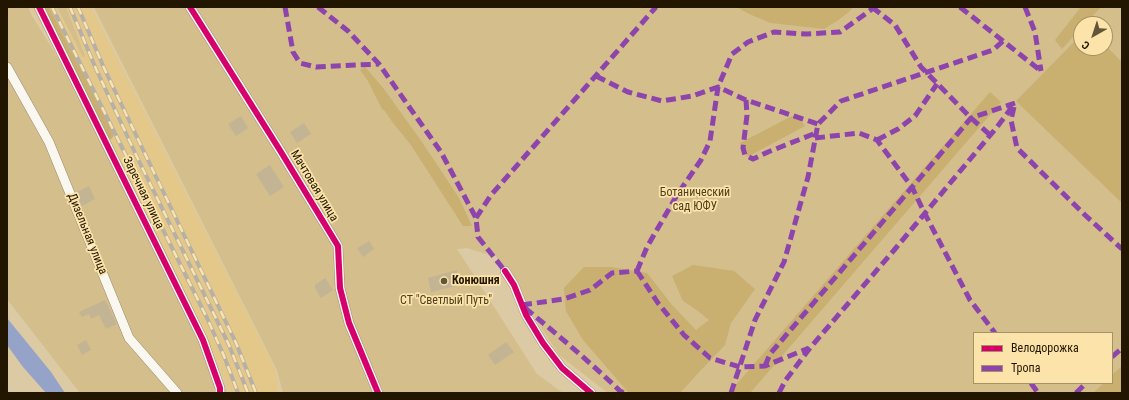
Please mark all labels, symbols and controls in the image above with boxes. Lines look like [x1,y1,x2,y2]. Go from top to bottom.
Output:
north arrow [1073,16,1113,56]
text: С [1079,38,1092,52]
street label: Мачтовая улица [287,148,341,224]
street label: Заречная улица [119,154,167,232]
park label: Ботанический сад ЮФУ [660,186,730,214]
street label: Дизельная улица [64,191,110,277]
place label: Конюшня [452,274,500,288]
marker: Конюшня [439,276,449,286]
park label: СТ "Светлый Путь" [400,294,492,308]
legend [973,332,1113,384]
text: Велодорожка [1011,341,1079,355]
text: Тропа [1011,361,1040,375]

